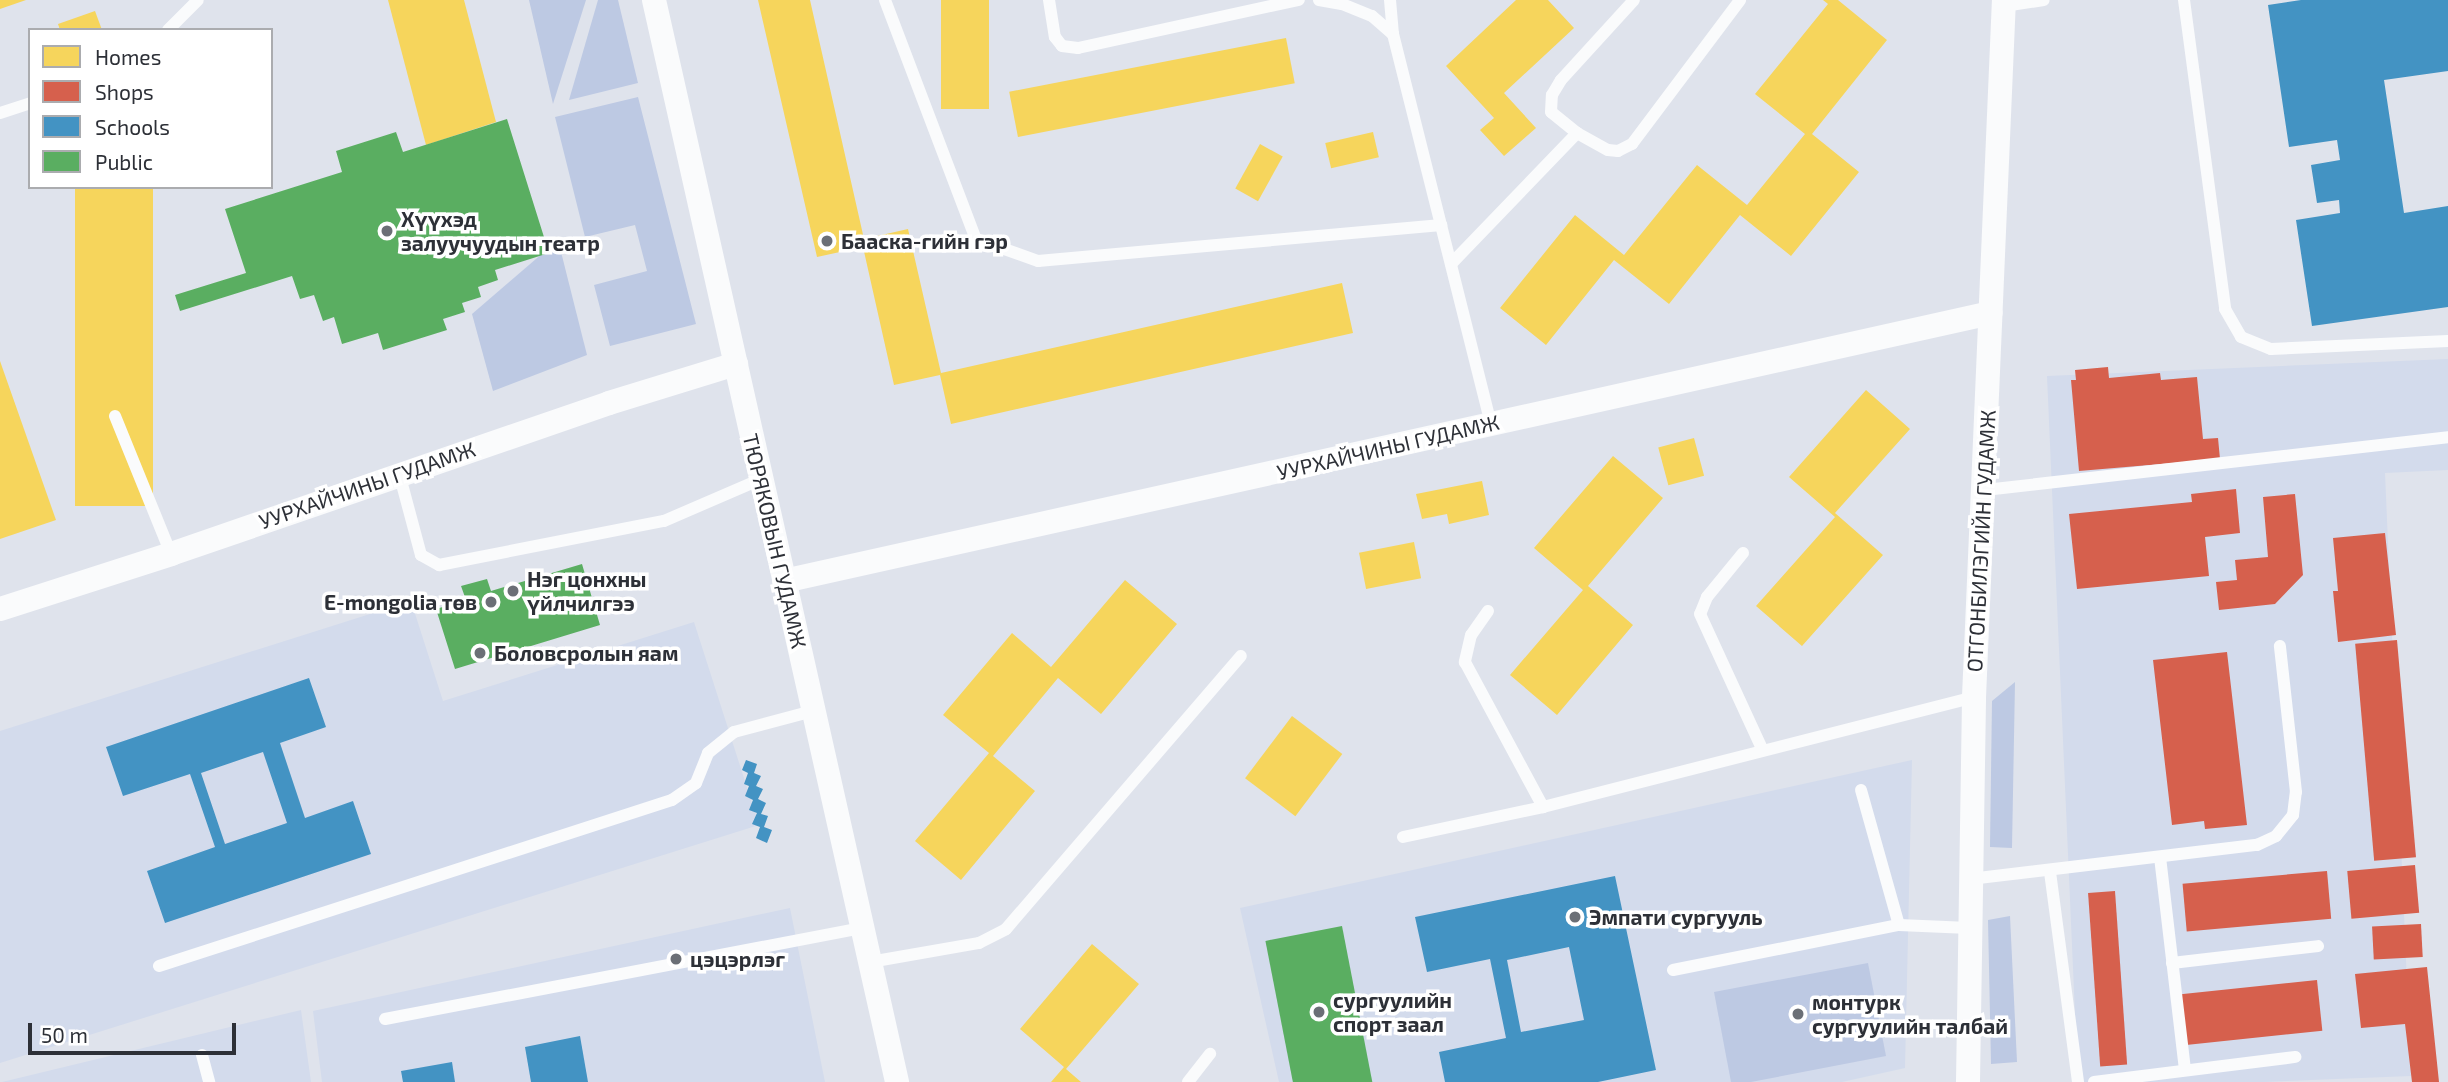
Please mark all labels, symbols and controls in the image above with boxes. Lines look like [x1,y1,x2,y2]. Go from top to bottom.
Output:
legend [28,28,273,189]
text: Homes [95,44,161,69]
text: Shops [95,79,154,104]
text: Schools [95,114,170,139]
text: Public [95,149,153,174]
place label: Хүүхэд залуучуудын театр [401,206,600,256]
marker: Хүүхэд залуучуудын театр [379,223,395,239]
place label: Бааска-гийн гэр [841,228,1008,254]
marker: Бааска-гийн гэр [819,233,835,249]
street label: УУРХАЙЧИНЫ ГУДАМЖ [1274,409,1502,485]
street label: ОТГОНБИЛЭГИЙН ГУДАМЖ [1962,409,2000,673]
street label: ТЮРЯКОВЫН ГУДАМЖ [738,431,812,651]
street label: УУРХАЙЧИНЫ ГУДАМЖ [255,436,479,534]
place label: Нэг цонхны үйлчилгээ [527,566,647,616]
marker: Нэг цонхны үйлчилгээ [505,583,521,599]
place label: E-mongolia төв [324,589,477,615]
marker: E-mongolia төв [483,594,499,610]
place label: Боловсролын яам [494,640,678,666]
marker: Боловсролын яам [472,645,488,661]
place label: Эмпати сургууль [1589,904,1763,930]
marker: Эмпати сургууль [1567,909,1583,925]
place label: цэцэрлэг [690,946,785,972]
marker: цэцэрлэг [668,951,684,967]
place label: сургуулийн спорт заал [1333,987,1452,1037]
place label: монтурк сургуулийн талбай [1812,989,2008,1039]
marker: сургуулийн спорт заал [1311,1004,1327,1020]
marker: монтурк сургуулийн талбай [1790,1006,1806,1022]
scale bar [32,1009,240,1052]
text: 50 m [41,1022,88,1047]

